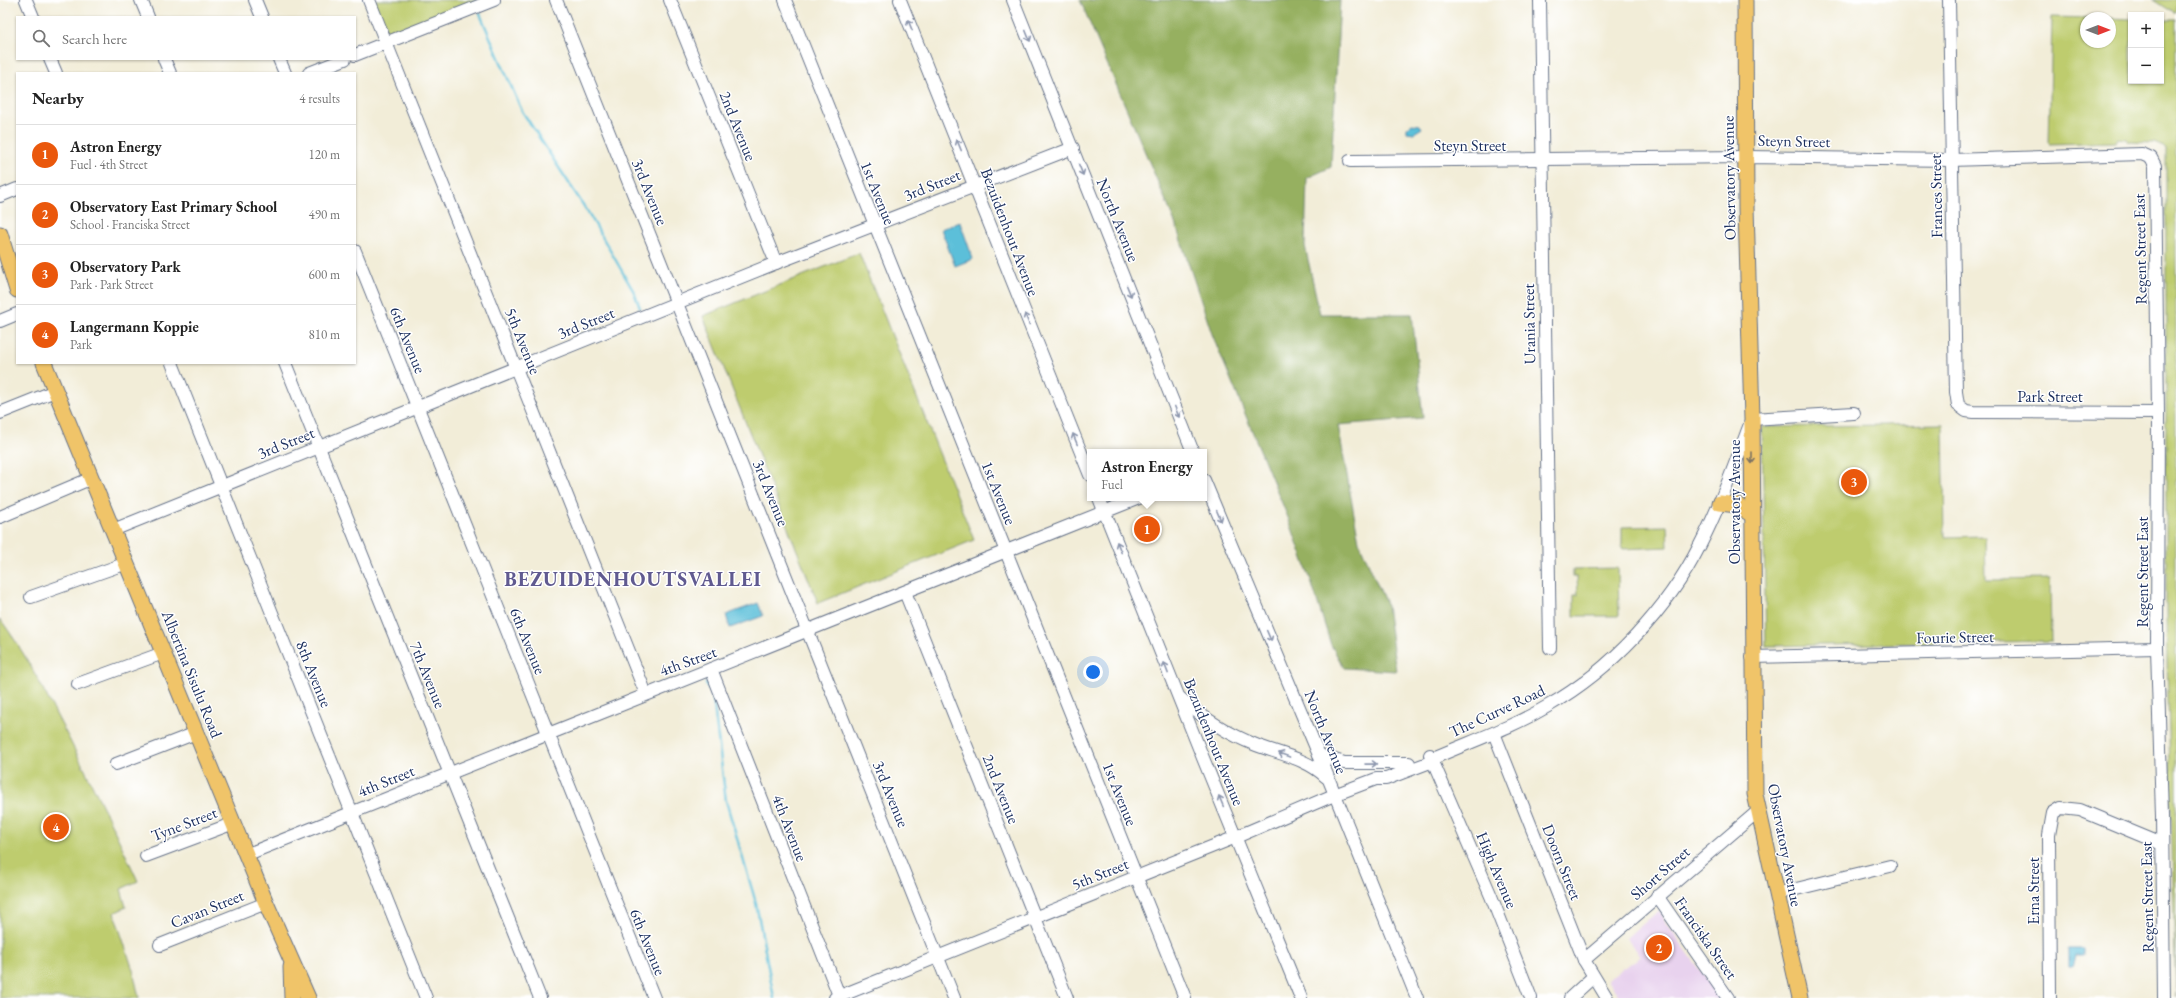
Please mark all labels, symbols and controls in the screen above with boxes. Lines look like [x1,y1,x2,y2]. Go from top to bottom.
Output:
north arrow [2080,12,2116,48]
map controls [2128,12,2164,84]
button: + [2128,12,2164,48]
search box [16,16,356,60]
one-way arrow [906,19,914,31]
icon: search [30,27,52,49]
text: Search here [62,29,127,48]
one-way arrow [1024,30,1032,42]
button: − [2128,48,2164,84]
text: Nearby [32,87,84,109]
street label: 2nd Avenue [715,88,761,164]
text: 4 results [299,90,340,107]
street label: Observatory Avenue [1717,115,1741,241]
street label: Steyn Street [1758,130,1830,152]
street label: Steyn Street [1434,135,1506,156]
text: Astron Energy [70,137,162,156]
one-way arrow [955,140,963,152]
text: 1 [42,146,48,163]
text: 120 m [309,146,340,163]
street label: Frances Street [1925,154,1947,238]
street label: 3rd Avenue [627,155,673,229]
text: Fuel · 4th Street [70,156,148,173]
street label: 1st Avenue [856,158,900,228]
one-way arrow [1078,163,1086,175]
street label: 3rd Street [900,164,964,206]
street label: Bezuidenhout Avenue [976,165,1044,299]
street label: North Avenue [1092,175,1144,265]
street label: Regent Street East [2129,193,2151,305]
text: Observatory East Primary School [70,197,277,216]
text: 2 [42,206,48,223]
text: 490 m [309,206,340,223]
text: School · Franciska Street [70,216,190,233]
text: Observatory Park [70,257,181,276]
text: 3 [42,266,48,283]
text: 600 m [309,266,340,283]
text: Park · Park Street [70,276,153,293]
one-way arrow [1126,284,1134,296]
street label: Urania Street [1518,284,1540,364]
street label: 3rd Street [554,302,618,344]
street label: 6th Avenue [385,304,431,376]
street label: 5th Avenue [500,305,546,377]
one-way arrow [1023,313,1030,325]
text: Langermann Koppie [70,317,199,336]
text: 4 [42,326,48,343]
text: 810 m [309,326,340,343]
text: Park [70,336,92,353]
street label: Park Street [2017,386,2083,407]
one-way arrow [1174,405,1181,417]
street label: 3rd Street [254,422,318,464]
one-way arrow [1071,434,1079,446]
street label: Observatory Avenue [1724,440,1745,564]
popup [1087,449,1207,501]
one-way arrow [1748,451,1756,464]
street label: 3rd Avenue [748,456,794,530]
text: Astron Energy [1101,457,1193,476]
street label: 1st Avenue [977,458,1021,528]
pin: 3 [1841,467,1867,497]
text: Fuel [1101,476,1123,493]
one-way arrow [1216,509,1223,521]
pin: 1 [1134,514,1160,544]
street label: Regent Street East [2132,516,2153,628]
one-way arrow [1115,541,1122,553]
district label: BEZUIDENHOUTSVALLEI [504,566,762,592]
street label: 6th Avenue [505,605,551,677]
street label: Albertina Sisulu Road [156,606,227,742]
street label: Fourie Street [1916,626,1994,648]
one-way arrow [1266,629,1273,641]
street label: 8th Avenue [291,638,337,710]
street label: 7th Avenue [405,639,451,711]
street label: 4th Street [657,641,719,681]
your location [1083,662,1103,682]
one-way arrow [1162,662,1170,674]
street label: Bezuidenhout Avenue [1179,675,1249,809]
street label: The Curve Road [1446,679,1549,742]
street label: North Avenue [1300,687,1352,777]
street label: 2nd Avenue [978,751,1024,827]
one-way arrow [1278,751,1291,758]
street label: 3rd Avenue [868,757,914,831]
street label: 1st Avenue [1098,759,1142,829]
street label: 4th Street [355,760,417,802]
one-way arrow [1364,760,1377,768]
street label: Observatory Avenue [1763,782,1807,908]
street label: 4th Avenue [768,792,812,864]
one-way arrow [1216,795,1224,807]
street label: Tyne Street [148,802,220,846]
pin: 4 [43,812,69,842]
street label: Doorn Street [1537,821,1587,903]
street label: High Avenue [1471,829,1523,911]
street label: Short Street [1626,841,1694,905]
street label: Regent Street East [2136,841,2158,953]
street label: 5th Street [1069,853,1131,895]
street label: Erna Street [2023,857,2044,925]
street label: Cavan Street [167,885,247,933]
street label: Franciska Street [1670,893,1742,983]
street label: 6th Avenue [625,906,671,978]
pin: 2 [1646,933,1672,963]

